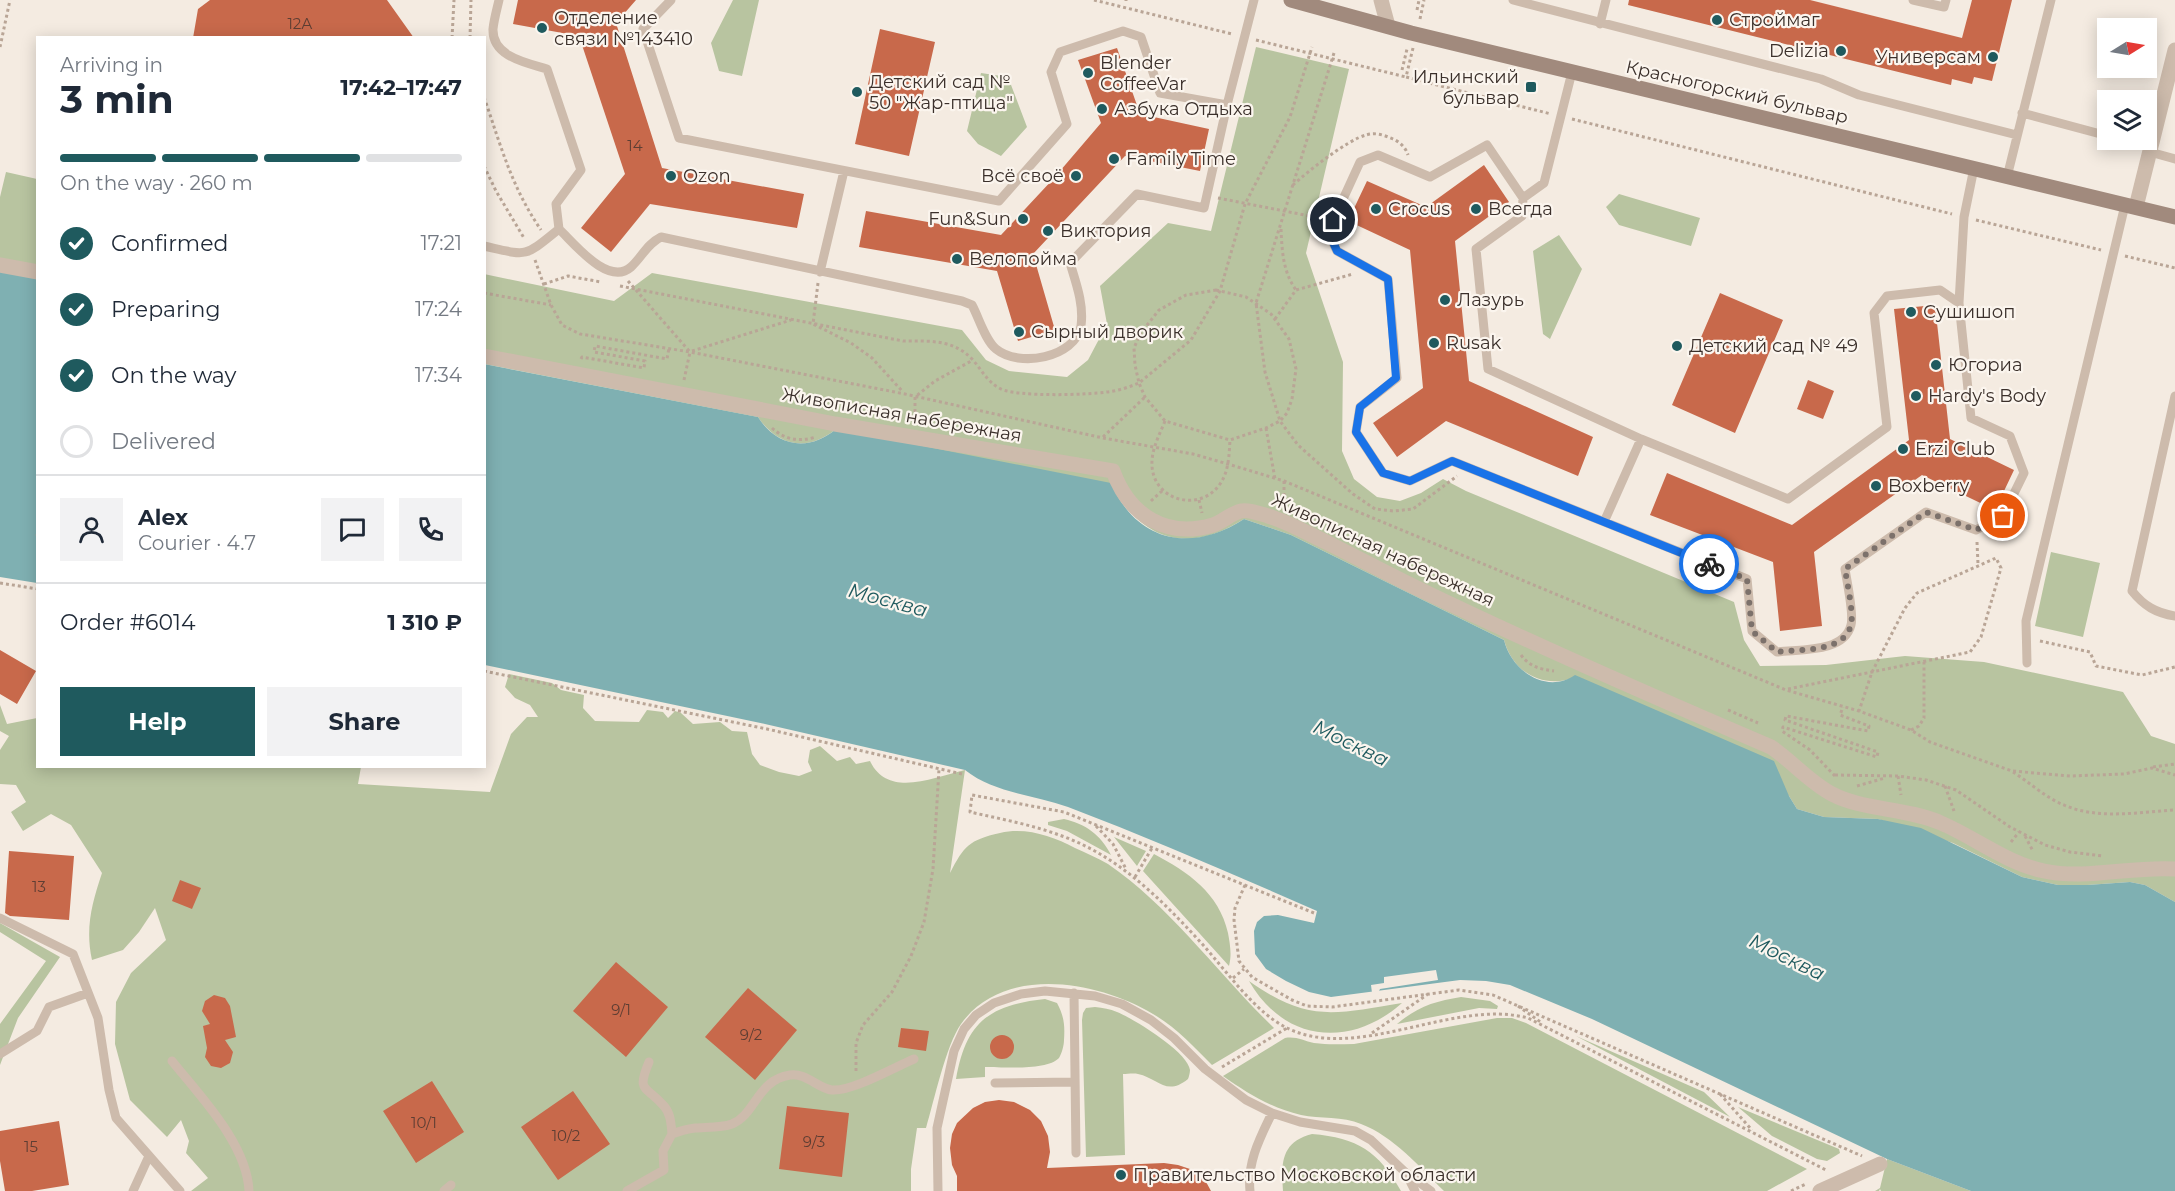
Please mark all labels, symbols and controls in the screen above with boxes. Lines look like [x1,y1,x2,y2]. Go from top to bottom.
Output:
place label: Отделение связи №143410 [554,7,693,50]
place label: Строймаг [1729,9,1820,31]
marker: Строймаг [1710,13,1724,27]
house number: 12А [287,14,313,33]
north arrow [2097,18,2157,78]
map controls [2097,18,2157,150]
marker: Отделение связи №143410 [535,21,549,35]
place label: Delizia [1769,40,1829,62]
marker: Delizia [1834,44,1848,58]
place label: Универсам [1876,46,1981,68]
marker: Универсам [1986,50,2000,64]
place label: Blender CoffeeVar [1100,52,1187,95]
text: Arriving in [60,53,163,77]
street label: Красногорский бульвар [1624,56,1850,128]
marker: Blender CoffeeVar [1081,66,1095,80]
place label: Ильинский бульвар [1413,66,1519,109]
place label: Детский сад № 50 "Жар-птица" [869,71,1013,114]
text: 17:42–17:47 [340,74,462,101]
text: 3 min [60,75,174,123]
marker: Ильинский бульвар [1524,80,1538,94]
marker: Детский сад № 50 "Жар-птица" [850,85,864,99]
button: layers [2097,90,2157,150]
place label: Азбука Отдыха [1114,98,1253,120]
marker: Азбука Отдыха [1095,102,1109,116]
house number: 14 [627,136,643,155]
place label: Family Time [1126,148,1236,170]
marker: Family Time [1107,152,1121,166]
place label: Ozon [683,165,731,187]
place label: Всё своё [981,165,1064,187]
marker: Ozon [664,169,678,183]
marker: Всё своё [1069,169,1083,183]
text: On the way · 260 m [60,171,253,195]
pin [1307,194,1358,245]
place label: Crocus [1388,198,1450,220]
place label: Всегда [1488,198,1553,220]
marker: Crocus [1369,202,1383,216]
marker: Всегда [1469,202,1483,216]
icon: home [1316,203,1349,236]
place label: Fun&Sun [928,208,1011,230]
marker: Fun&Sun [1016,212,1030,226]
place label: Виктория [1060,220,1151,242]
marker: Виктория [1041,224,1055,238]
icon: check [60,227,93,260]
text: Confirmed [111,230,228,257]
text: 17:21 [421,231,462,255]
place label: Велопойма [969,248,1077,270]
marker: Велопойма [950,252,964,266]
place label: Лазурь [1457,289,1524,311]
icon: check [60,293,93,326]
marker: Лазурь [1438,293,1452,307]
text: Preparing [111,296,220,323]
text: 17:24 [415,297,462,321]
place label: Сушишоп [1923,301,2015,323]
marker: Сушишоп [1904,305,1918,319]
place label: Сырный дворик [1031,321,1184,343]
marker: Сырный дворик [1012,325,1026,339]
place label: Rusak [1446,332,1502,354]
place label: Детский сад № 49 [1689,335,1858,357]
marker: Rusak [1427,336,1441,350]
marker: Детский сад № 49 [1670,339,1684,353]
place label: Югориа [1948,354,2022,376]
marker: Югориа [1929,358,1943,372]
icon: check [60,359,93,392]
text: On the way [111,362,236,389]
text: 17:34 [415,363,462,387]
street label: Живописная набережная [780,383,1024,447]
place label: Hardy's Body [1928,385,2046,407]
marker: Hardy's Body [1909,389,1923,403]
text: Delivered [111,428,216,455]
place label: Erzi Club [1915,438,1995,460]
marker: Erzi Club [1896,442,1910,456]
place label: Boxberry [1888,475,1969,497]
marker: Boxberry [1869,479,1883,493]
street label: Живописная набережная [1268,489,1498,611]
pin [1977,490,2028,541]
button: person [60,498,123,561]
button: chat [321,498,384,561]
button: phone [399,498,462,561]
icon: bag [1986,499,2019,532]
text: Alex [138,504,188,531]
text: Courier · 4.7 [138,531,256,555]
courier [1679,534,1739,594]
icon: bike [1693,548,1726,581]
water label: Москва [846,578,930,622]
text: Order #6014 [60,609,196,636]
text: 1 310 ₽ [387,609,462,636]
button: Help [60,687,255,756]
button: Share [267,687,462,756]
water label: Москва [1309,714,1393,772]
house number: 13 [32,877,46,896]
water label: Москва [1745,928,1829,986]
house number: 9/1 [611,1000,631,1019]
house number: 9/2 [740,1025,762,1044]
house number: 10/1 [411,1113,437,1132]
house number: 10/2 [552,1126,580,1145]
house number: 9/3 [803,1132,825,1151]
house number: 15 [24,1137,38,1156]
place label: Правительство Московской области [1133,1164,1476,1186]
marker: Правительство Московской области [1114,1168,1128,1182]

